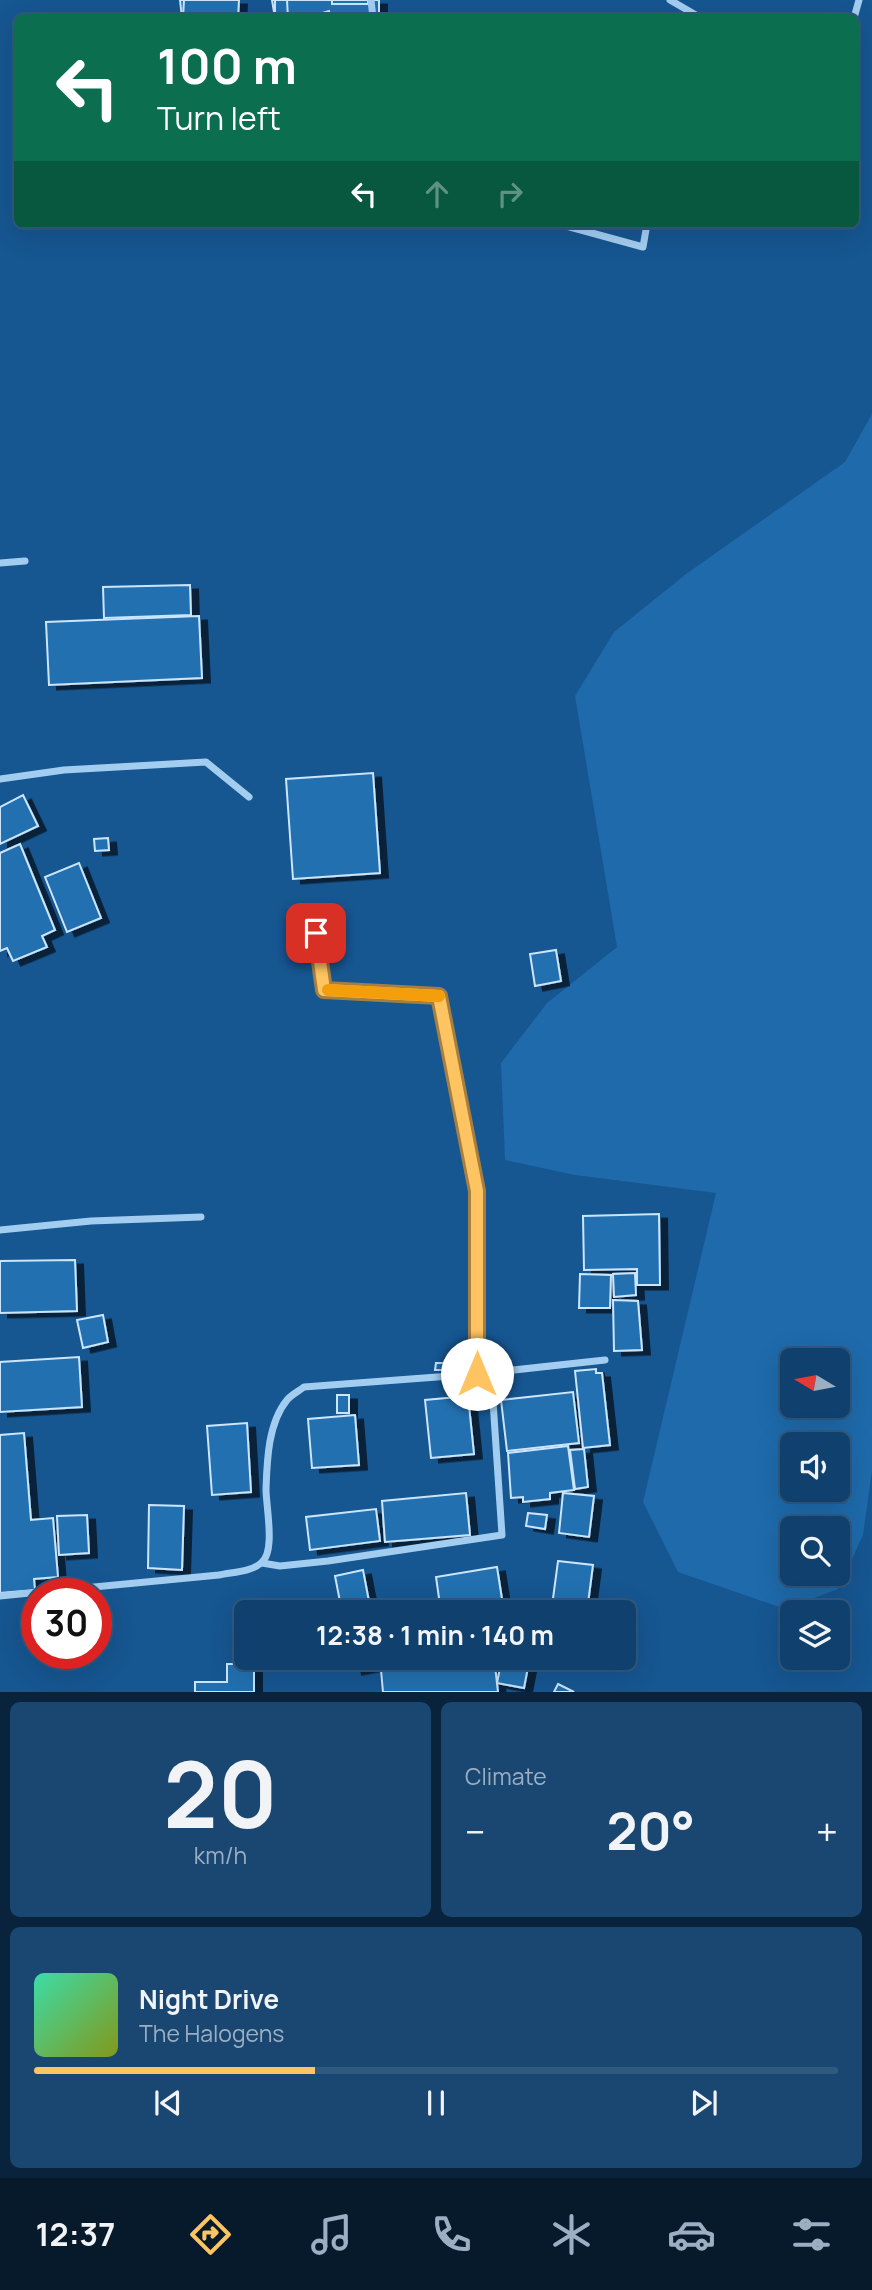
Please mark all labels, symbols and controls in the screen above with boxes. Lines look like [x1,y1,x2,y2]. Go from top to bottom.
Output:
text: 100 m [157,32,297,99]
icon: left [42,42,133,133]
text: Turn left [157,96,281,140]
icon: left [345,175,383,213]
icon: ahead [418,175,456,213]
icon: right [491,175,529,213]
pin [286,903,346,963]
icon: arrive [297,914,335,952]
position arrow [440,1337,514,1411]
north arrow [780,1348,850,1418]
map controls [780,1348,850,1670]
button: sound [780,1432,850,1502]
button: search [780,1516,850,1586]
speed limit sign: 30 [21,1578,112,1669]
button: layers [780,1600,850,1670]
text: 12:38 · 1 min · 140 m [316,1617,554,1653]
text: 20 [163,1731,278,1855]
text: Climate [465,1760,547,1792]
text: 20° [607,1795,695,1866]
text: − [465,1805,486,1857]
text: + [816,1805,838,1857]
text: km/h [194,1839,247,1871]
text: Night Drive [139,1981,279,2017]
text: The Halogens [139,2017,284,2049]
icon: previous [149,2084,187,2122]
icon: pause [417,2084,455,2122]
icon: next [685,2084,723,2122]
icon: directions [186,2210,235,2259]
icon: music [307,2210,356,2259]
icon: phone [427,2210,476,2259]
icon: climate [547,2210,596,2259]
icon: car [667,2210,716,2259]
icon: filters [787,2210,836,2259]
text: 12:37 [36,2212,115,2256]

